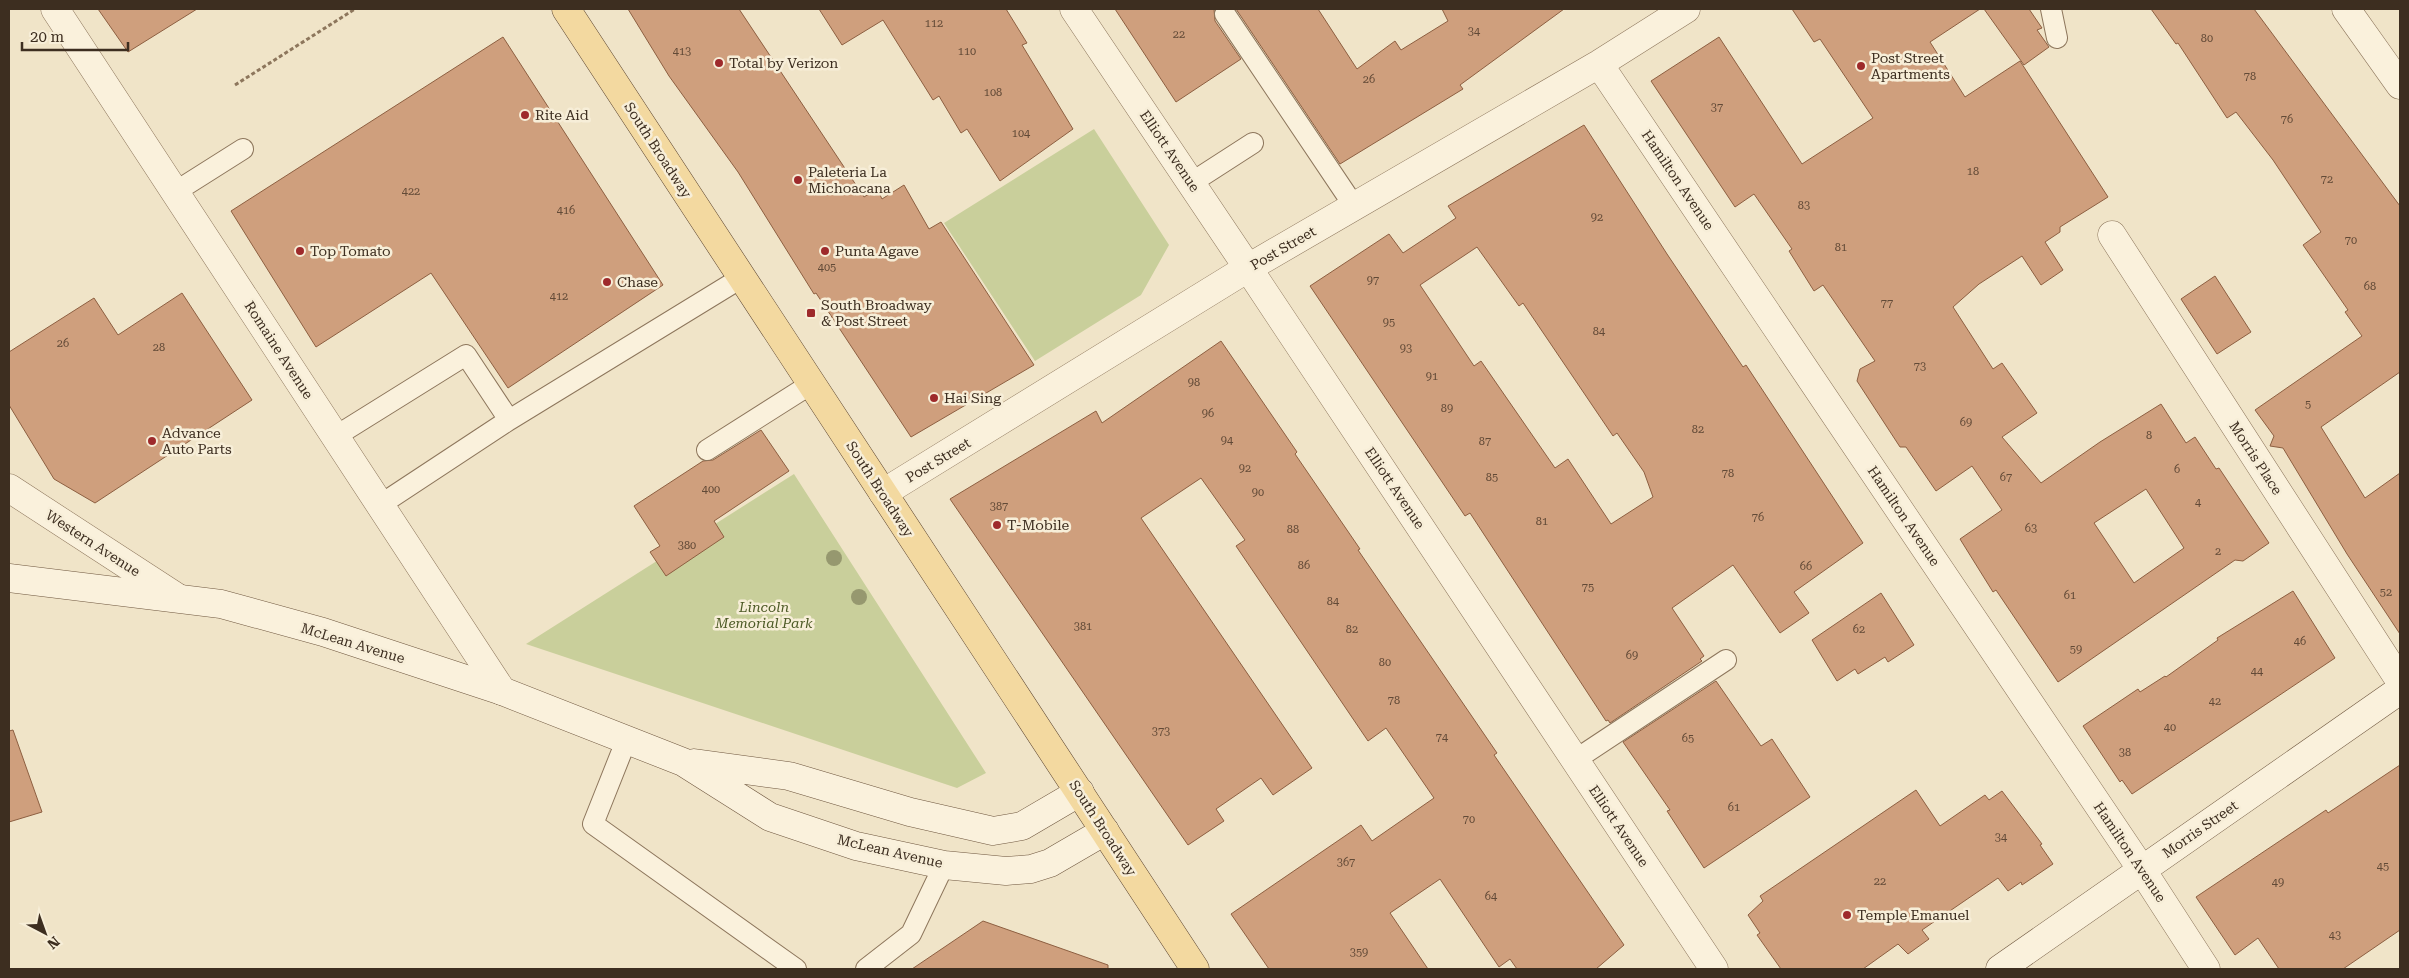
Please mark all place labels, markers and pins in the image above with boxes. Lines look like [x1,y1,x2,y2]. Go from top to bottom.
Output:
place label: Post Street Apartments [1871,50,1950,82]
place label: Total by Verizon [729,55,838,71]
marker: Total by Verizon [713,57,725,69]
marker: Post Street Apartments [1855,60,1867,72]
place label: Rite Aid [535,107,589,123]
marker: Rite Aid [519,109,531,121]
place label: Paleteria La Michoacana [808,164,891,196]
marker: Paleteria La Michoacana [792,174,804,186]
place label: Top Tomato [310,243,391,259]
place label: Punta Agave [835,243,919,259]
marker: Top Tomato [294,245,306,257]
marker: Punta Agave [819,245,831,257]
place label: Chase [617,274,658,290]
marker: Chase [601,276,613,288]
place label: South Broadway & Post Street [821,297,933,329]
marker: South Broadway & Post Street [805,307,817,319]
place label: Hai Sing [944,390,1001,406]
marker: Hai Sing [928,392,940,404]
place label: Advance Auto Parts [162,425,232,457]
marker: Advance Auto Parts [146,435,158,447]
place label: T-Mobile [1007,517,1070,533]
marker: T-Mobile [991,519,1003,531]
place label: Temple Emanuel [1857,907,1970,923]
marker: Temple Emanuel [1841,909,1853,921]

